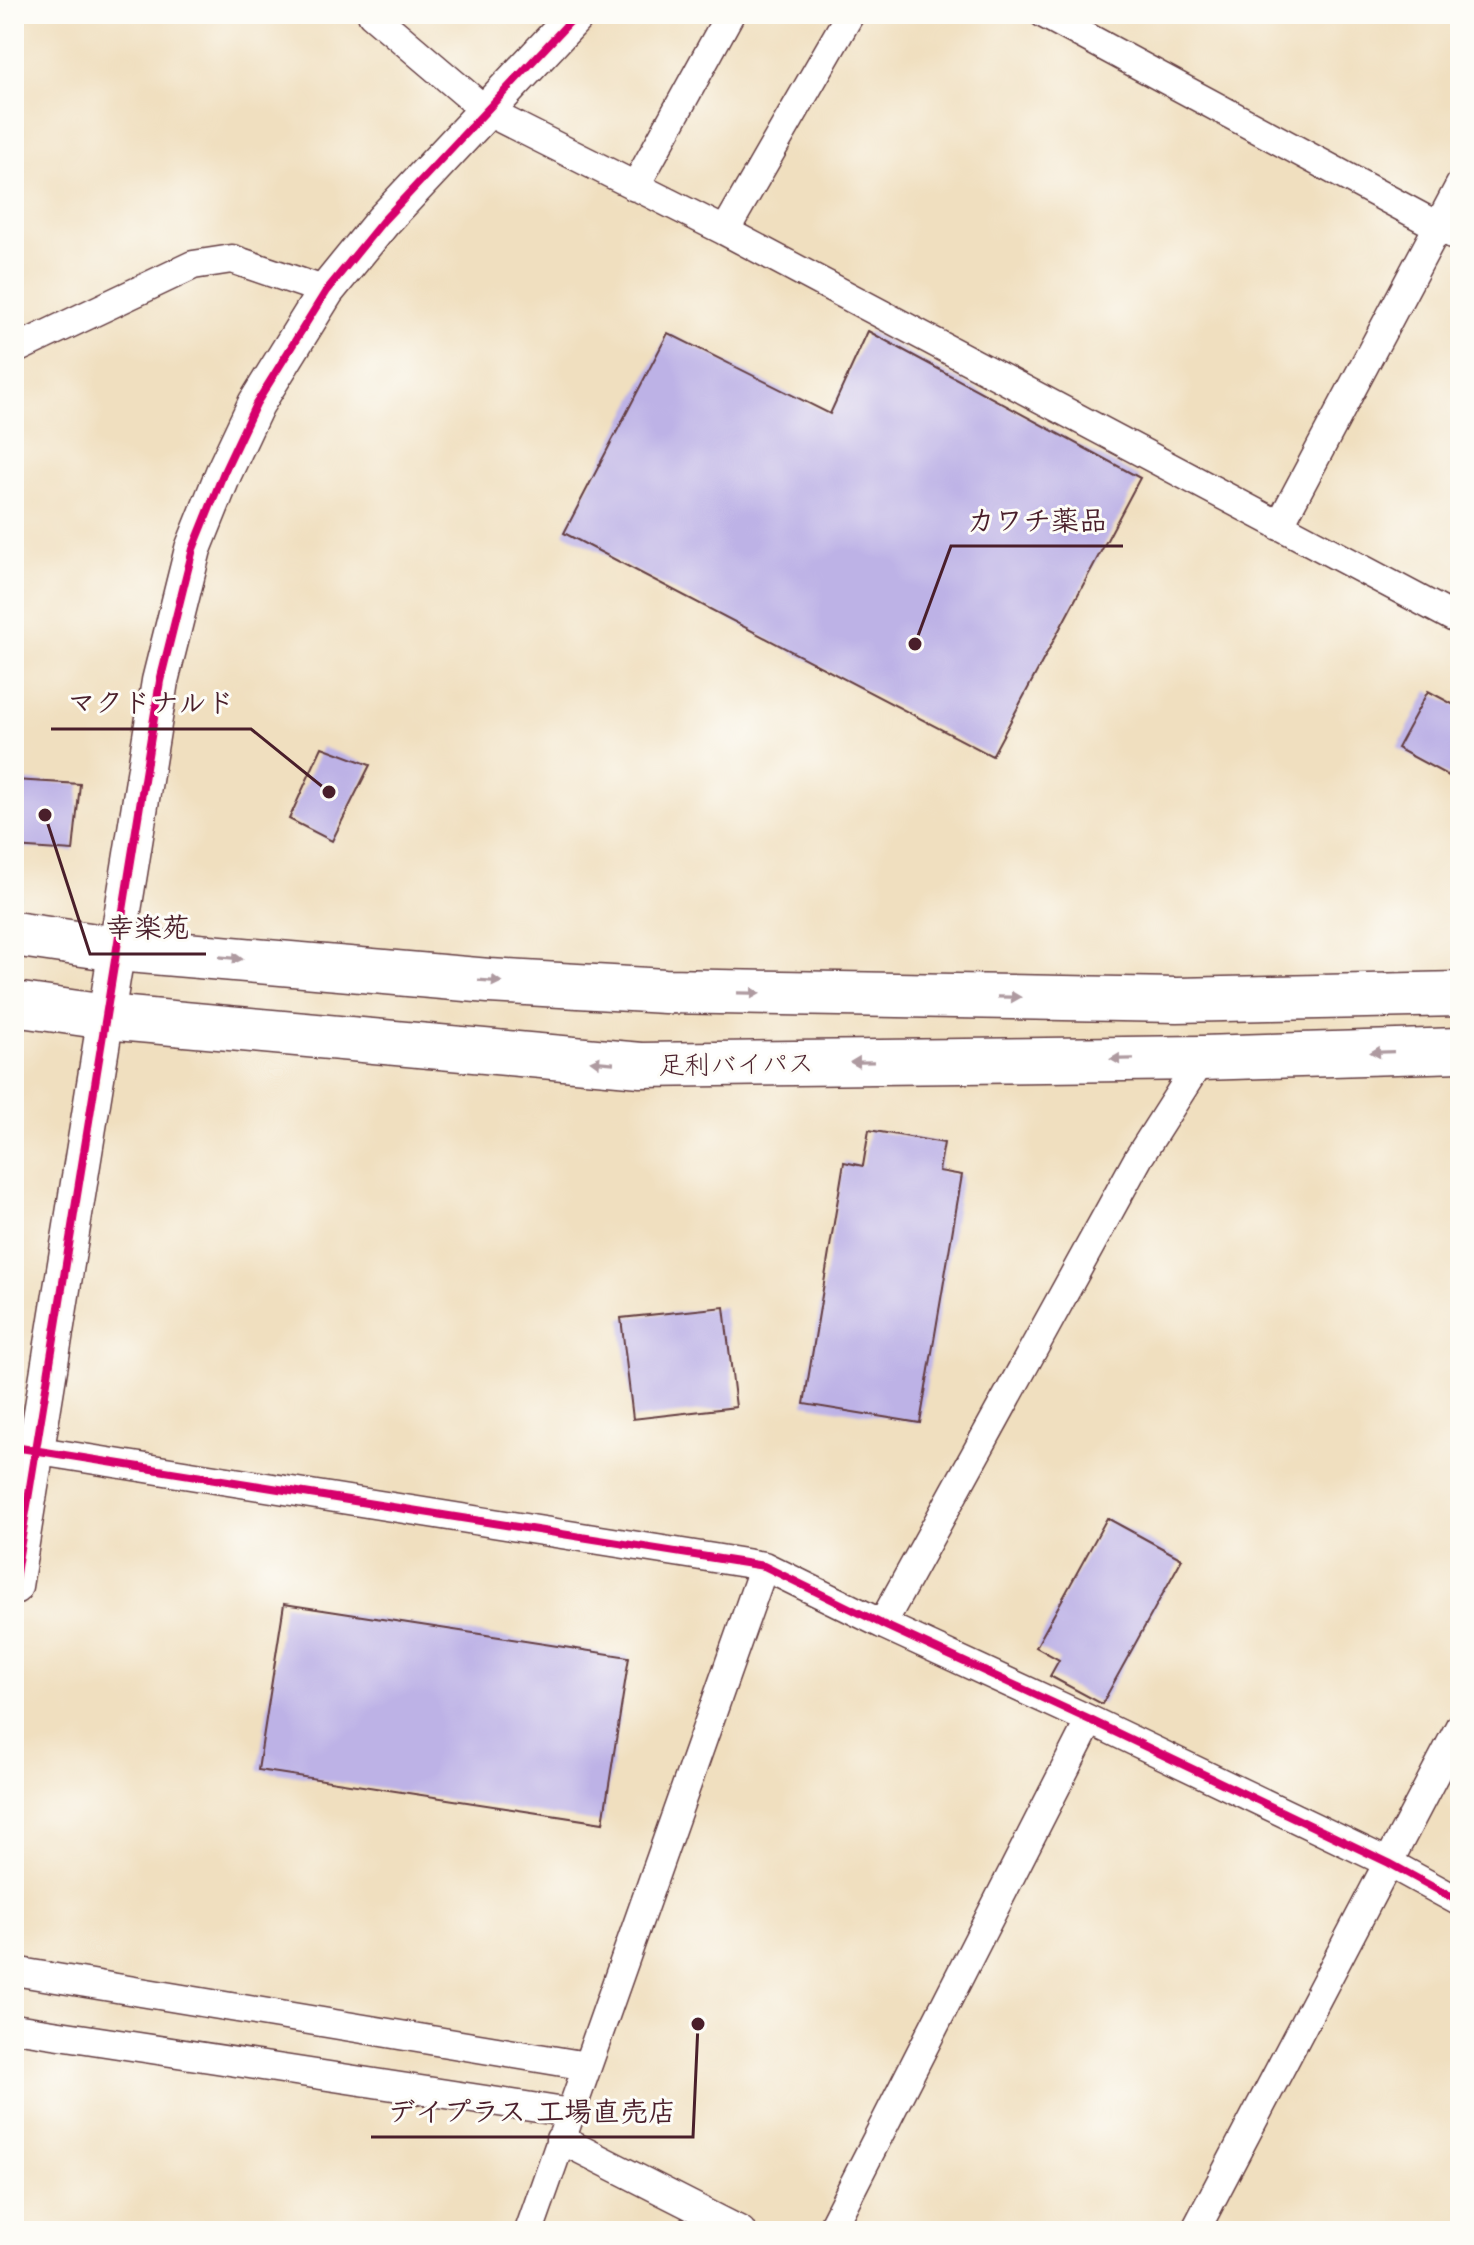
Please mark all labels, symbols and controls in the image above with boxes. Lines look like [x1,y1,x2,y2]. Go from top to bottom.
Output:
callout: カワチ薬品 [951,494,1123,546]
text: カワチ薬品 [967,505,1107,537]
callout: マクドナルド [51,677,251,729]
text: マクドナルド [68,687,234,719]
callout: 幸楽苑 [90,902,206,954]
text: 幸楽苑 [106,912,190,944]
one-way arrow [218,952,243,965]
one-way arrow [478,975,503,988]
one-way arrow [737,987,762,999]
one-way arrow [997,991,1022,1004]
one-way arrow [1369,1046,1394,1059]
street label: 足利バイパス [658,1049,814,1081]
one-way arrow [1109,1053,1134,1065]
one-way arrow [589,1055,614,1068]
one-way arrow [849,1056,874,1069]
callout: デイプラス 工場直売店 [371,2085,693,2137]
text: デイプラス 工場直売店 [388,2096,676,2128]

